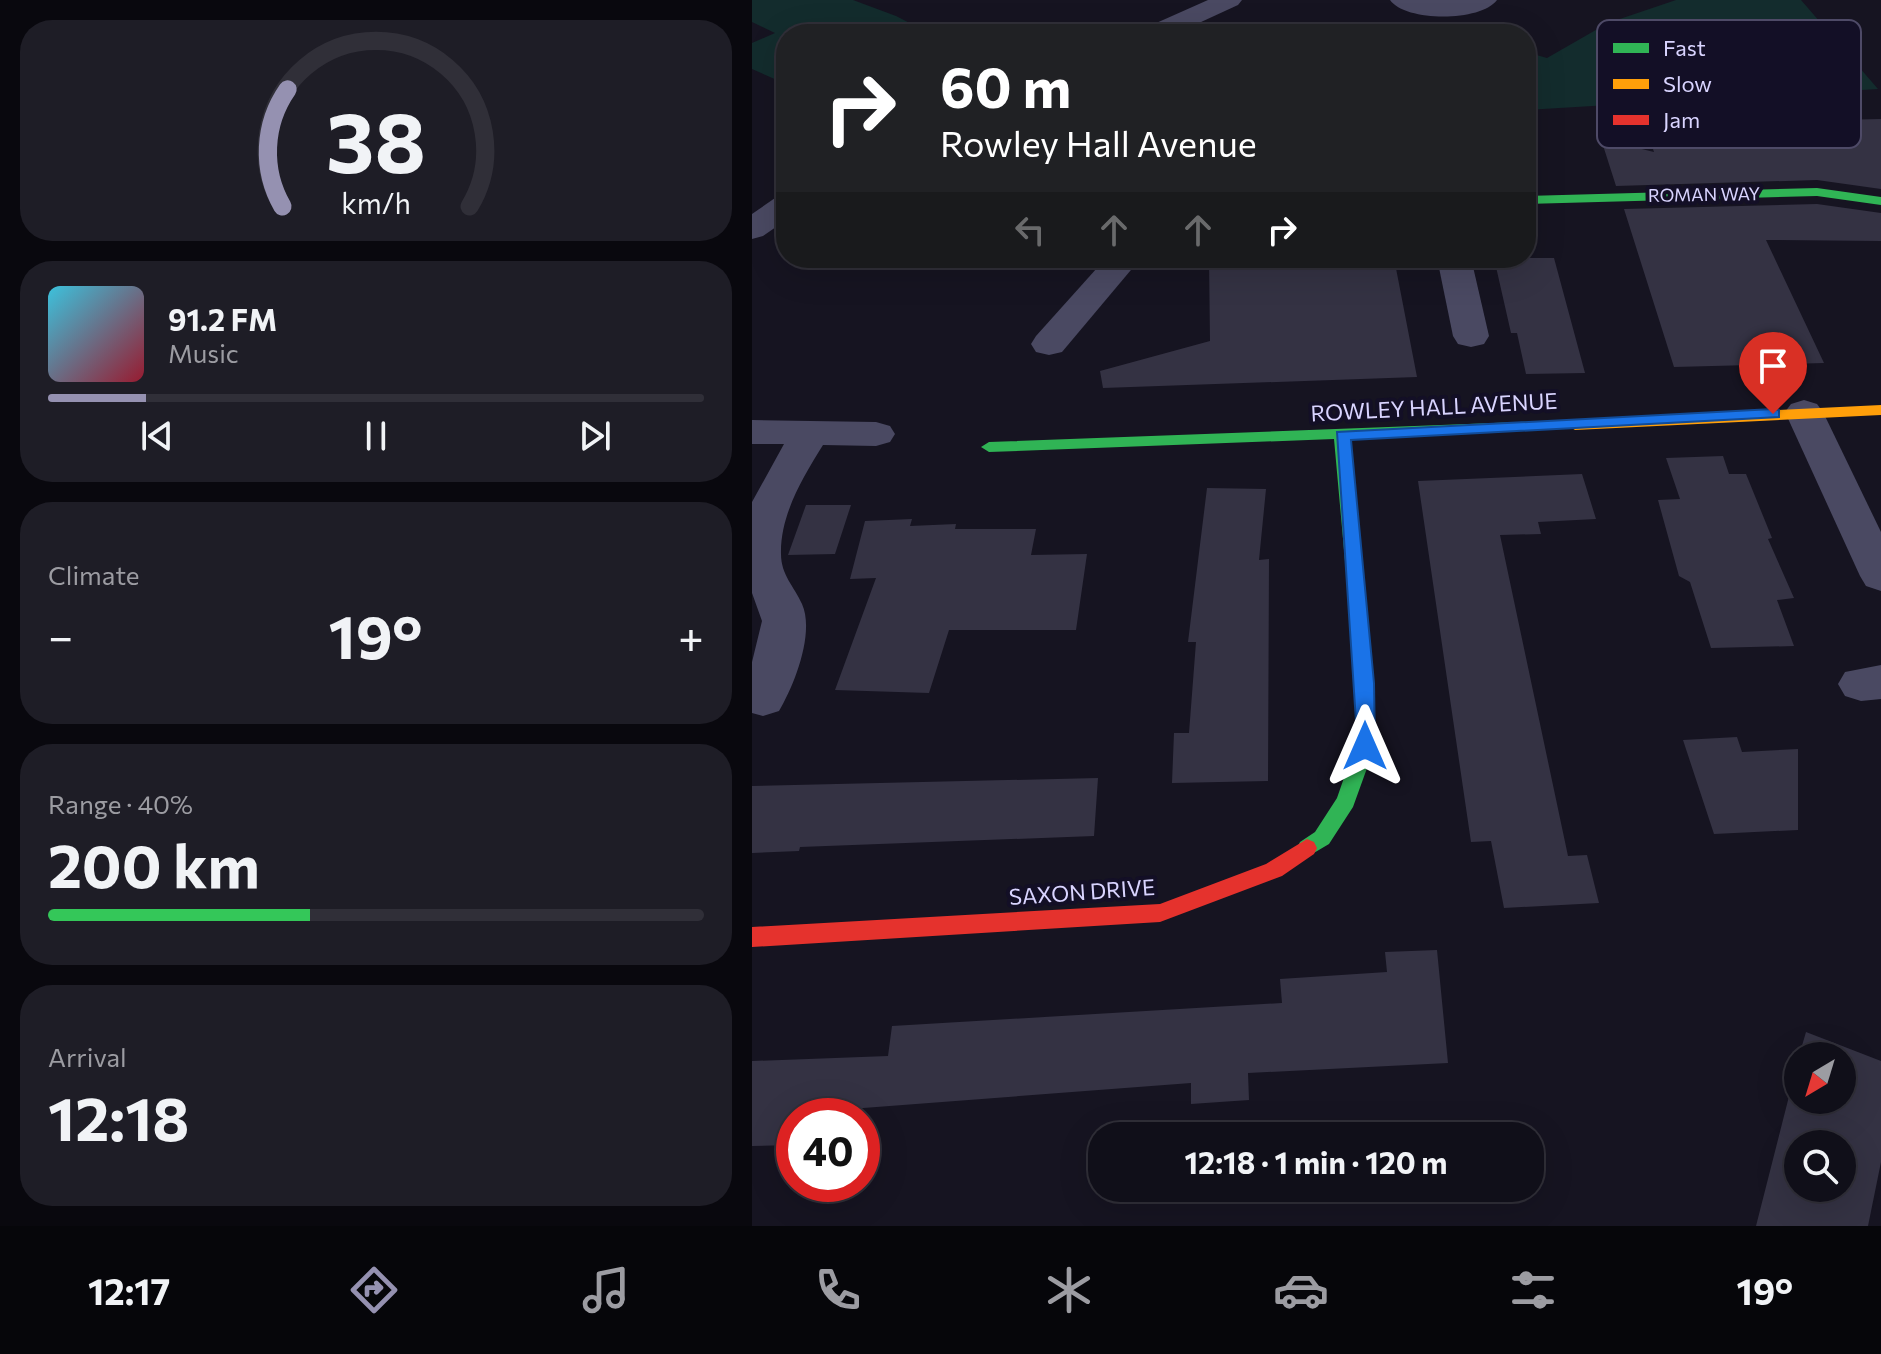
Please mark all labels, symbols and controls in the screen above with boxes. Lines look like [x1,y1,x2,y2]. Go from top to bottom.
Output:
legend [1597,20,1861,148]
text: Fast [1663,34,1706,61]
text: 60 m [940,51,1071,120]
icon: right [808,56,912,160]
text: Slow [1663,70,1712,97]
text: 38 [326,87,426,189]
text: Jam [1663,106,1700,133]
text: Rowley Hall Avenue [940,120,1257,164]
street label: ROMAN WAY [1648,182,1761,206]
text: km/h [341,185,411,220]
icon: left [1008,208,1052,252]
icon: ahead [1092,208,1136,252]
icon: ahead [1176,208,1220,252]
icon: right [1260,208,1304,252]
text: 91.2 FM [168,300,277,337]
pin [1739,332,1807,414]
text: Music [168,337,239,368]
icon: arrive [1751,344,1795,388]
street label: ROWLEY HALL AVENUE [1310,387,1558,426]
icon: previous [135,414,179,458]
icon: pause [354,414,398,458]
icon: next [573,414,617,458]
text: Climate [48,559,140,590]
text: 19° [328,598,423,671]
text: − [48,608,73,662]
text: + [678,608,704,662]
position arrow [1323,704,1407,788]
text: Range · 40% [48,788,193,819]
text: 200 km [48,827,260,900]
street label: SAXON DRIVE [1008,873,1156,910]
text: Arrival [48,1041,127,1072]
north arrow [1784,1042,1856,1114]
map controls [1784,1042,1856,1202]
text: 12:18 [48,1080,189,1153]
speed limit sign: 40 [776,1098,880,1202]
button: search [1784,1130,1856,1202]
text: 12:18 · 1 min · 120 m [1185,1143,1448,1180]
icon: directions [346,1262,402,1318]
icon: music [578,1262,634,1318]
icon: phone [810,1262,866,1318]
icon: climate [1041,1262,1097,1318]
icon: car [1273,1262,1329,1318]
icon: filters [1505,1262,1561,1318]
text: 12:17 [88,1268,170,1312]
text: 19° [1737,1268,1793,1312]

